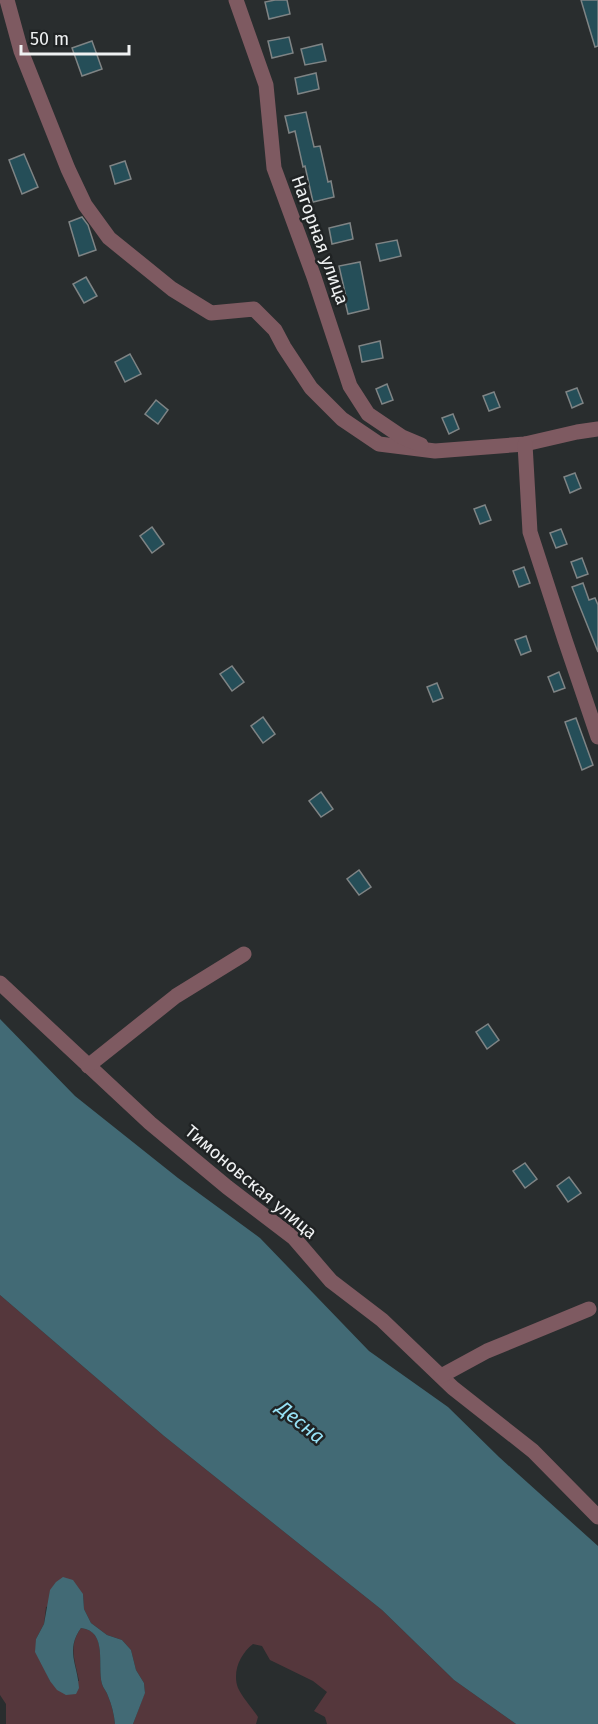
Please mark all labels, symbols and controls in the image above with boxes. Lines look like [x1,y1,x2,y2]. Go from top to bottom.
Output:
scale bar [21,18,129,56]
text: 50 m [30,28,69,50]
street label: Нагорная улица [286,172,354,308]
street label: Тимоновская улица [180,1120,322,1244]
water label: Десна [271,1394,330,1449]

